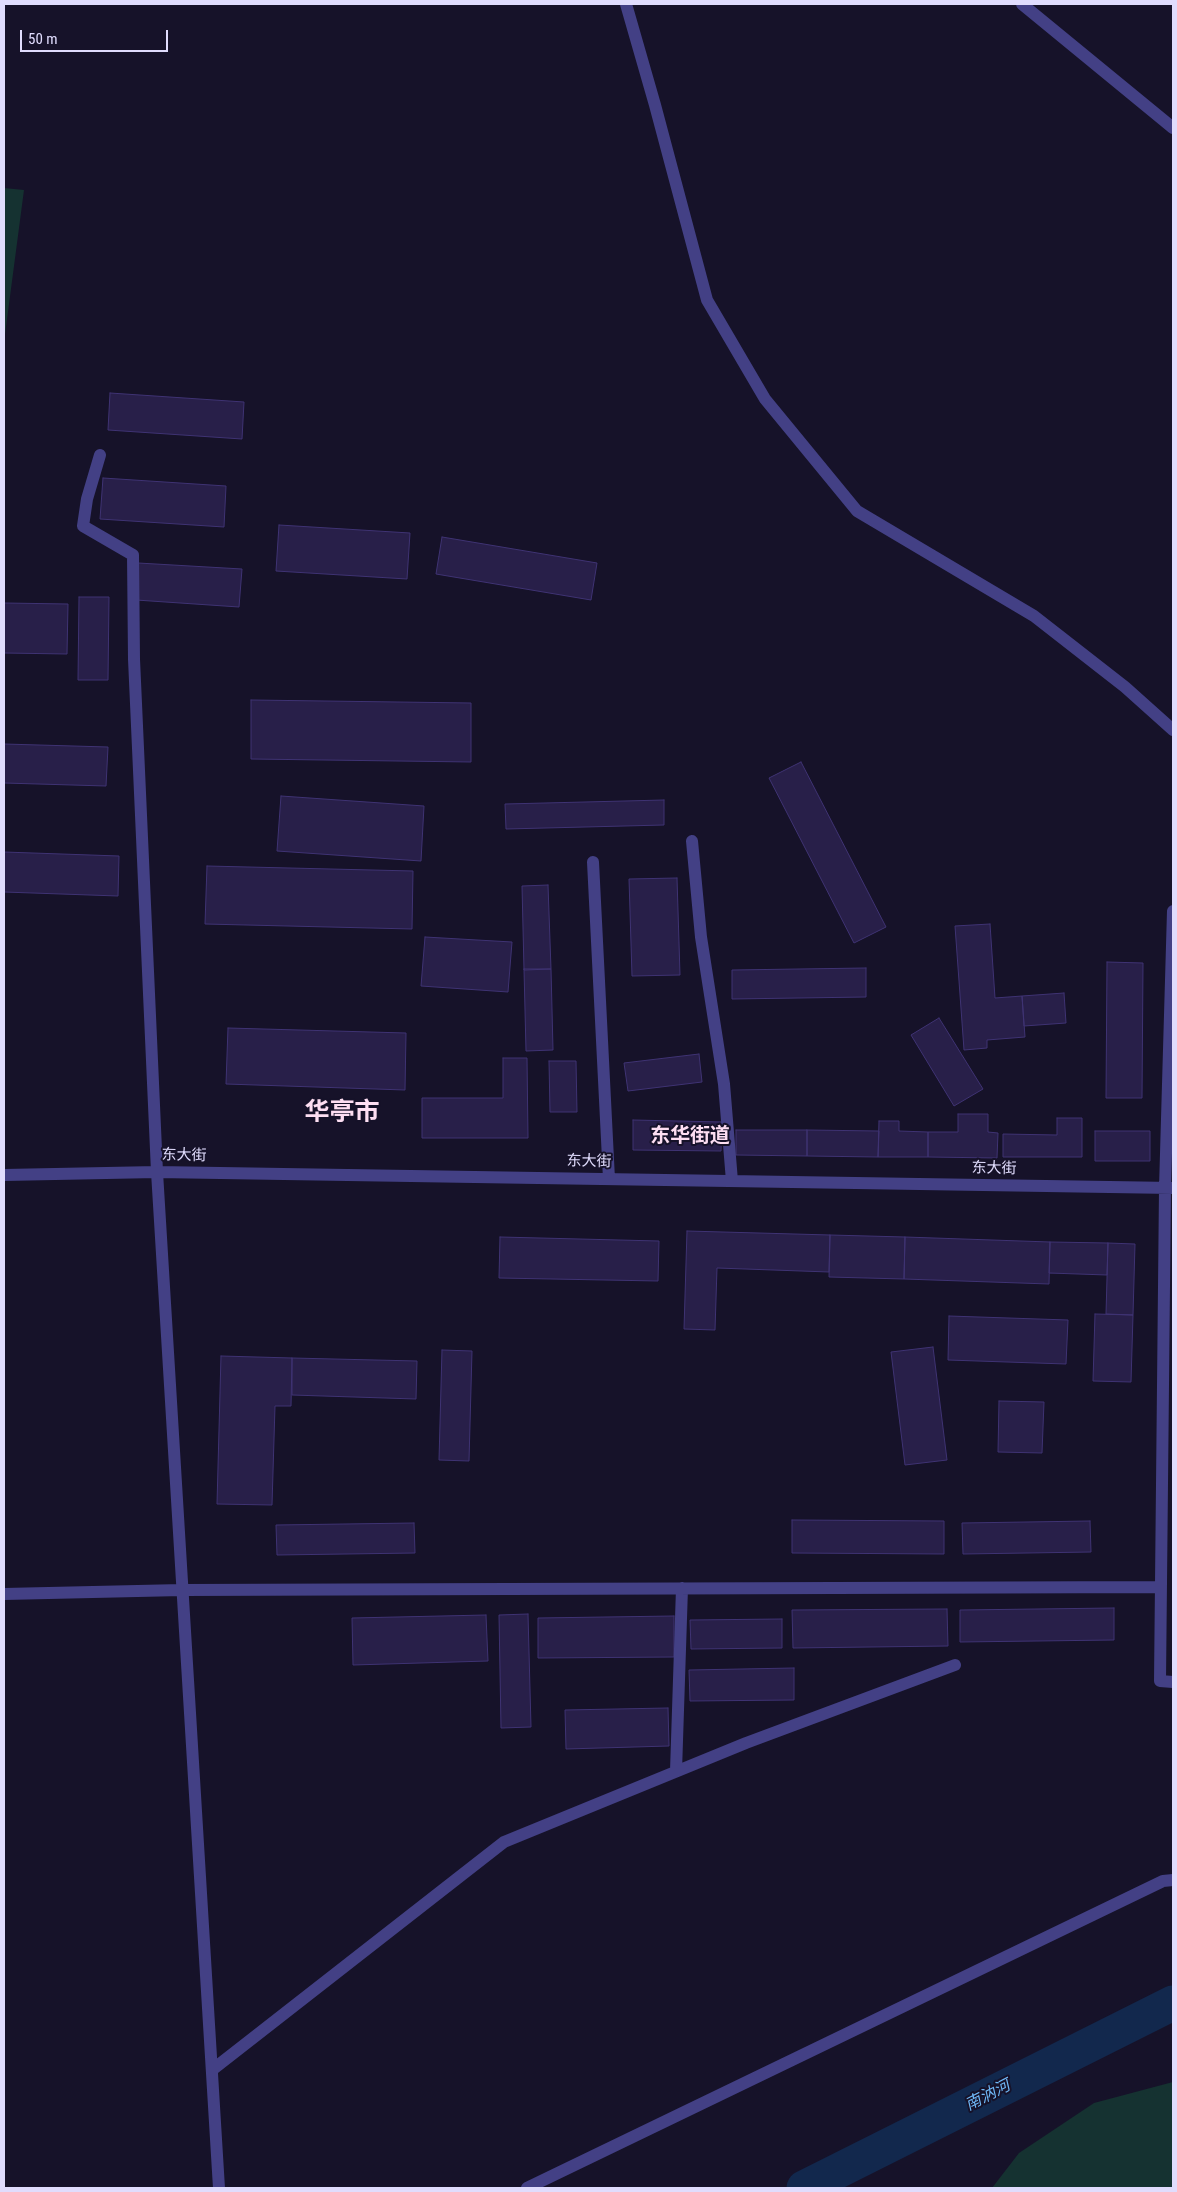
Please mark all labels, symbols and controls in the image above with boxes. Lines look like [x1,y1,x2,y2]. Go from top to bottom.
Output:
scale bar [22,20,170,52]
text: 50 m [28,30,58,48]
district label: 华亭市 [305,1099,379,1129]
district label: 东华街道 [650,1125,730,1149]
street label: 东大街 [161,1147,207,1165]
street label: 东大街 [566,1153,612,1171]
street label: 东大街 [971,1160,1017,1178]
water label: 南汭河 [962,2077,1014,2115]

